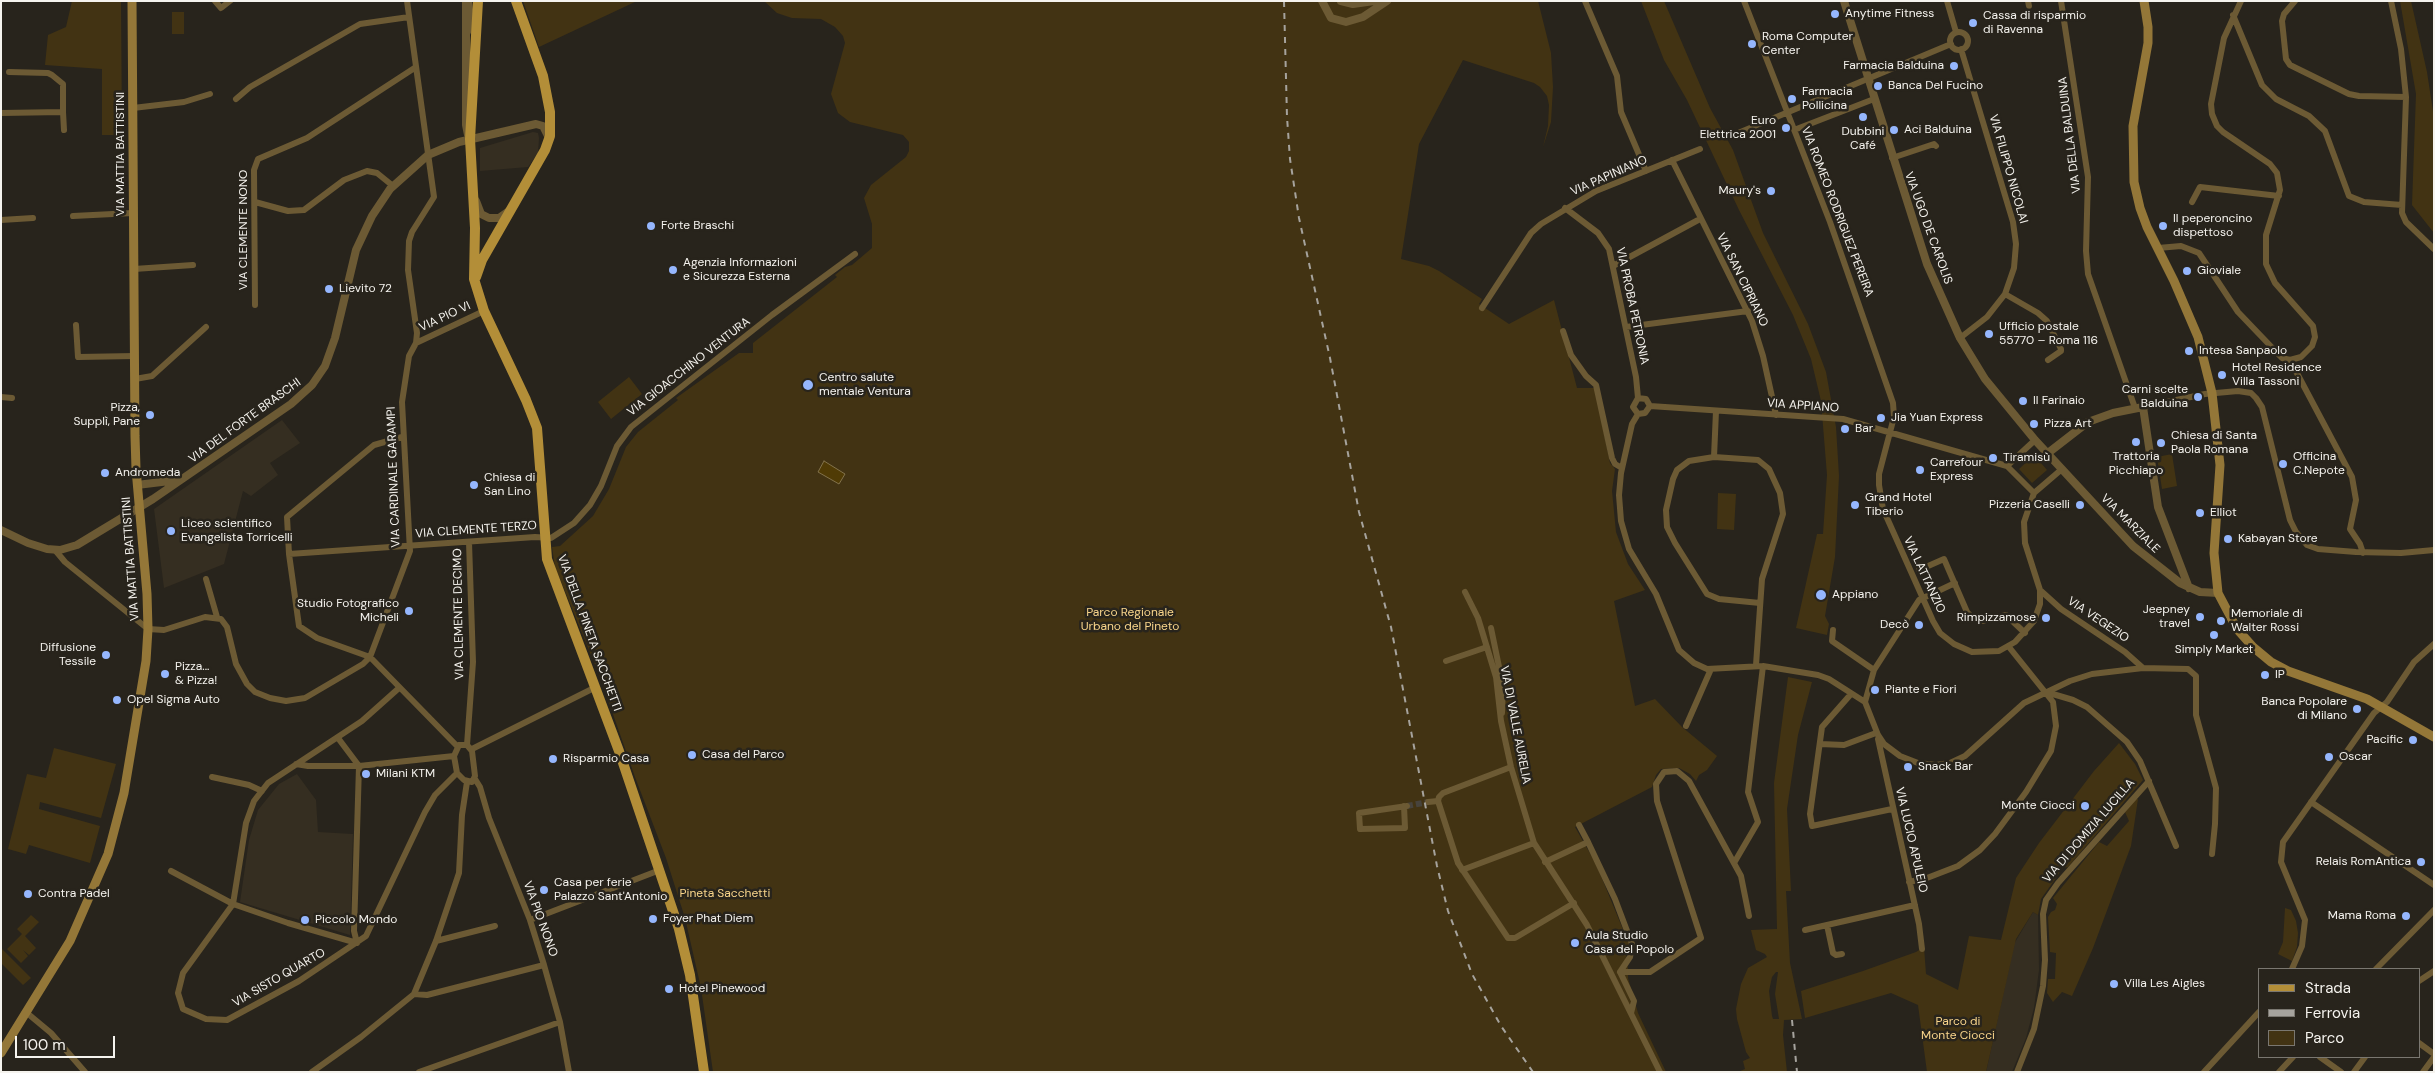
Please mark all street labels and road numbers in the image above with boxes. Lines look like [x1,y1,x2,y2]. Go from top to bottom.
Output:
street label: VIA DELLA BALDUINA [2056,76,2084,194]
street label: VIA MATTIA BATTISTINI [114,92,128,216]
street label: VIA FILIPPO NICOLAI [1986,113,2030,225]
street label: VIA ROMEO RODRIGUEZ PEREIRA [1798,125,1876,299]
street label: VIA PAPINIANO [1568,153,1650,199]
street label: VIA CLEMENTE NONO [237,170,251,290]
street label: VIA UGO DE CAROLIS [1901,170,1955,286]
street label: VIA SAN CIPRIANO [1713,231,1771,329]
street label: VIA PROBA PETRONIA [1613,246,1651,366]
street label: VIA PIO VI [417,299,473,335]
street label: VIA GIOACCHINO VENTURA [625,315,753,419]
street label: VIA DEL FORTE BRASCHI [186,376,304,466]
street label: VIA APPIANO [1766,396,1840,416]
street label: VIA CARDINALE GARAMPI [384,406,404,548]
street label: VIA MARZIALE [2097,491,2163,557]
street label: VIA MATTIA BATTISTINI [119,496,143,622]
street label: VIA CLEMENTE TERZO [415,519,537,541]
street label: VIA LATTANZIO [1900,534,1948,616]
street label: VIA CLEMENTE DECIMO [451,548,467,680]
street label: VIA DELLA PINETA SACCHETTI [554,553,624,713]
street label: VIA VEGEZIO [2064,594,2132,646]
street label: VIA DI VALLE AURELIA [1496,665,1534,785]
street label: VIA DI DOMIZIA LUCILLA [2040,776,2138,886]
street label: VIA LUCIO APULEIO [1892,786,1930,894]
street label: VIA PIO NONO [520,879,560,959]
street label: VIA SISTO QUARTO [230,946,328,1010]

